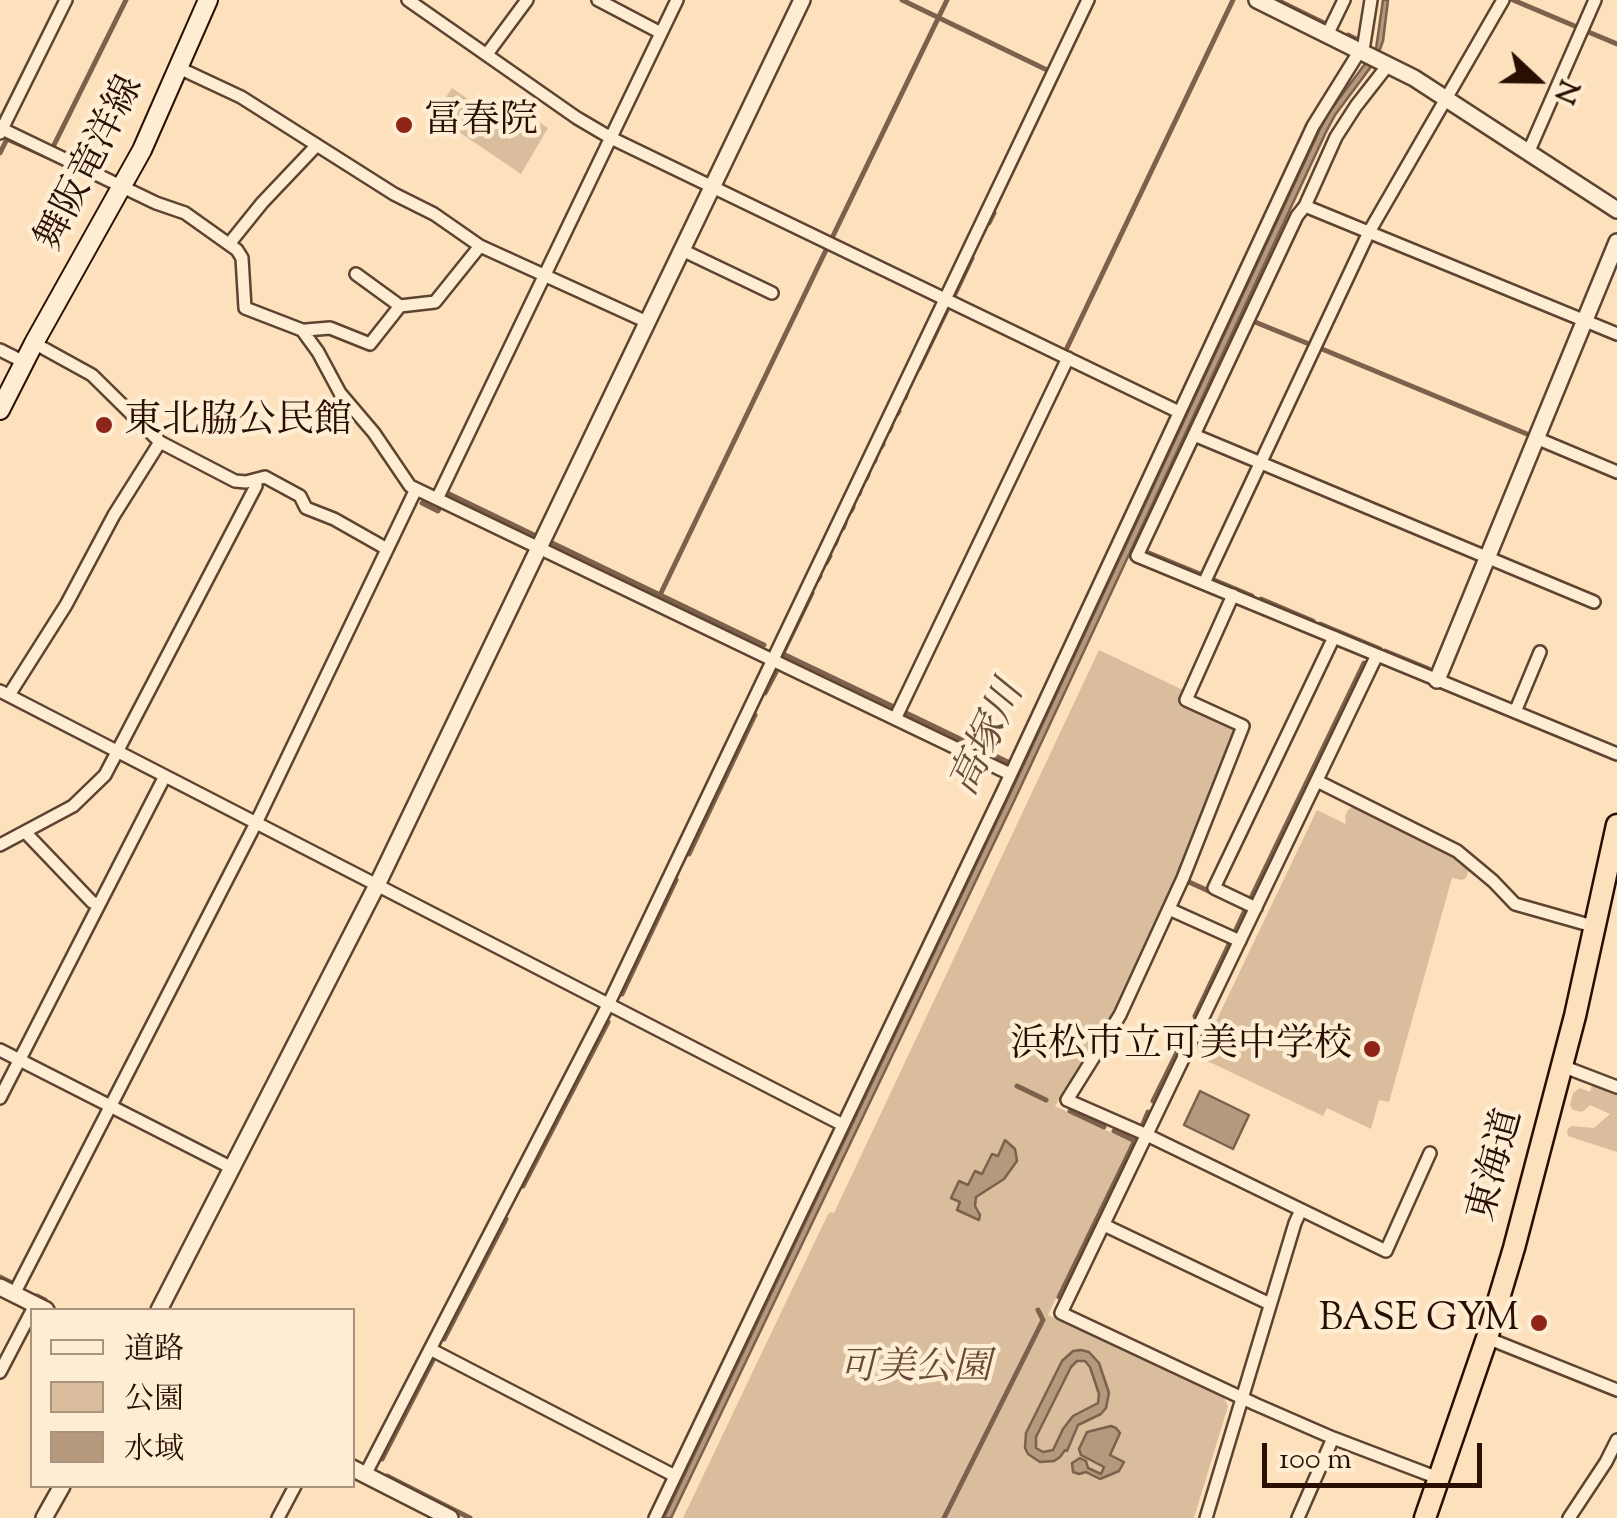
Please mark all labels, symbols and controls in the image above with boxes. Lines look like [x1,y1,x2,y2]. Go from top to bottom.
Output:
north arrow [1487,30,1587,130]
street label: 舞阪竜洋線 [30,70,156,260]
text: N [1542,73,1588,109]
place label: 冨春院 [424,102,538,148]
marker: 冨春院 [393,114,415,136]
place label: 東北脇公民館 [124,402,352,448]
marker: 東北脇公民館 [93,414,115,436]
water label: 高塚川 [944,675,1038,805]
place label: 浜松市立可美中学校 [1010,1026,1352,1072]
marker: 浜松市立可美中学校 [1361,1038,1383,1060]
street label: 東海道 [1462,1105,1536,1227]
place label: BASE GYM [1319,1300,1519,1346]
legend [30,1308,355,1488]
marker: BASE GYM [1528,1312,1550,1334]
text: 道路 [124,1329,184,1372]
park label: 可美公園 [839,1349,991,1395]
text: 公園 [124,1379,184,1422]
scale bar [1267,1423,1487,1485]
text: 水域 [124,1429,184,1472]
text: 100 m [1279,1439,1352,1482]

